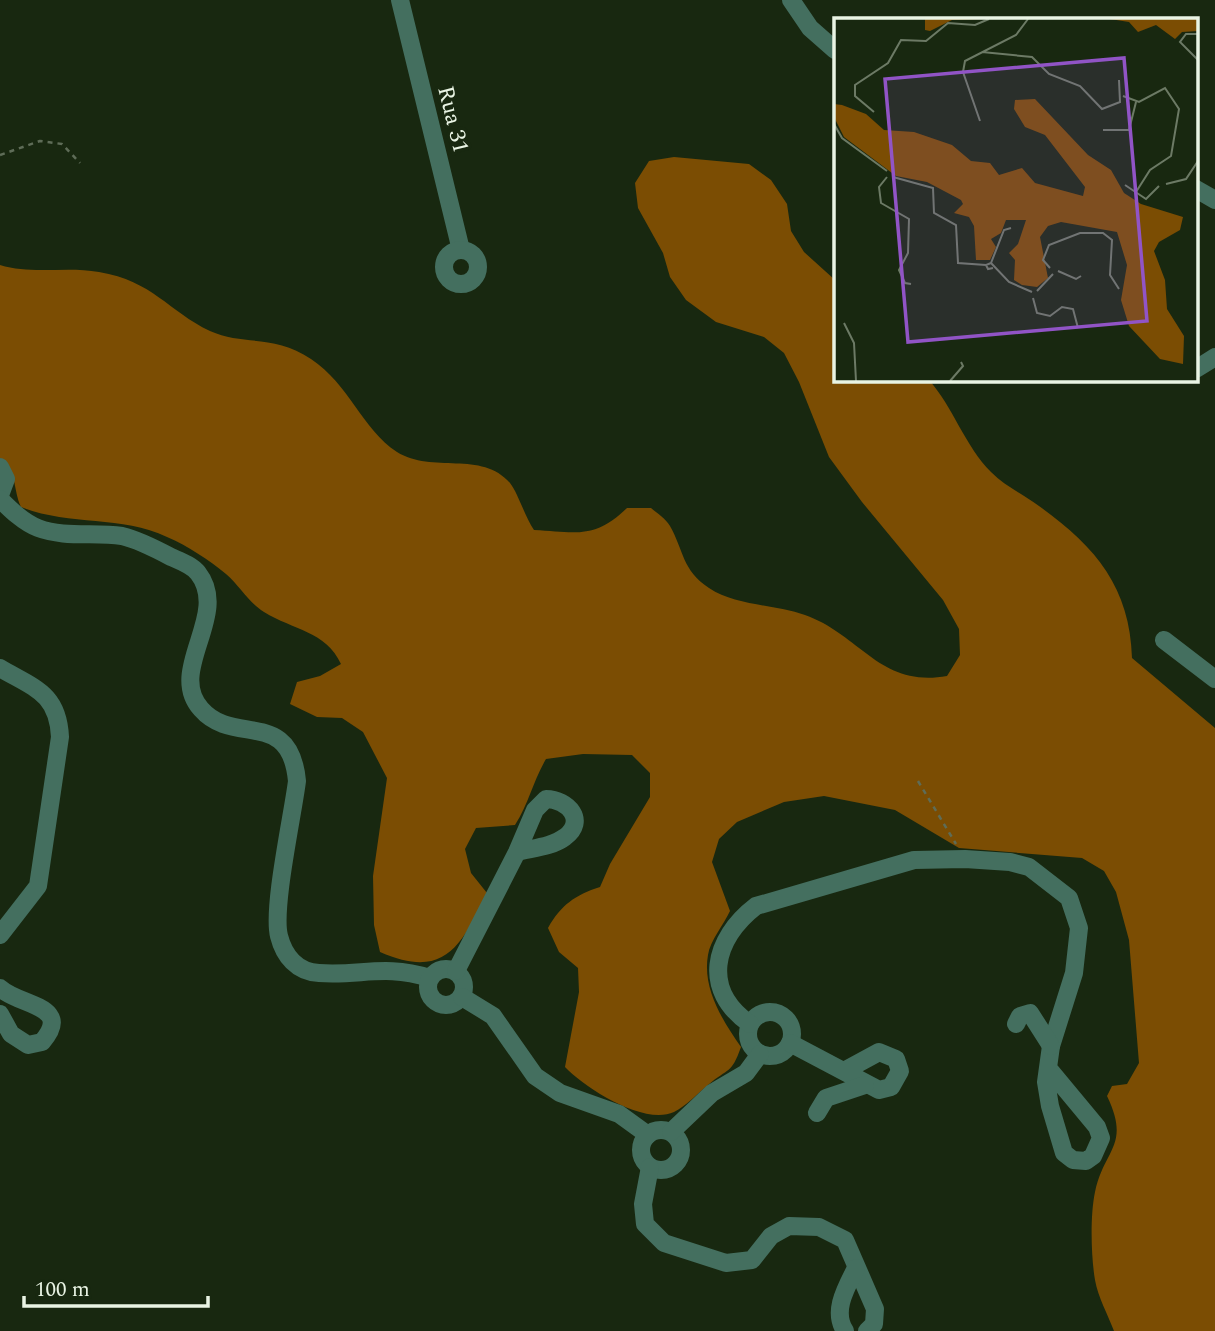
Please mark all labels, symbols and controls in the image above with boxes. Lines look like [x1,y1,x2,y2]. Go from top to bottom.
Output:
inset map [834,18,1198,382]
street label: Rua 31 [427,82,478,157]
scale bar [24,1264,208,1308]
text: 100 m [35,1274,90,1306]

